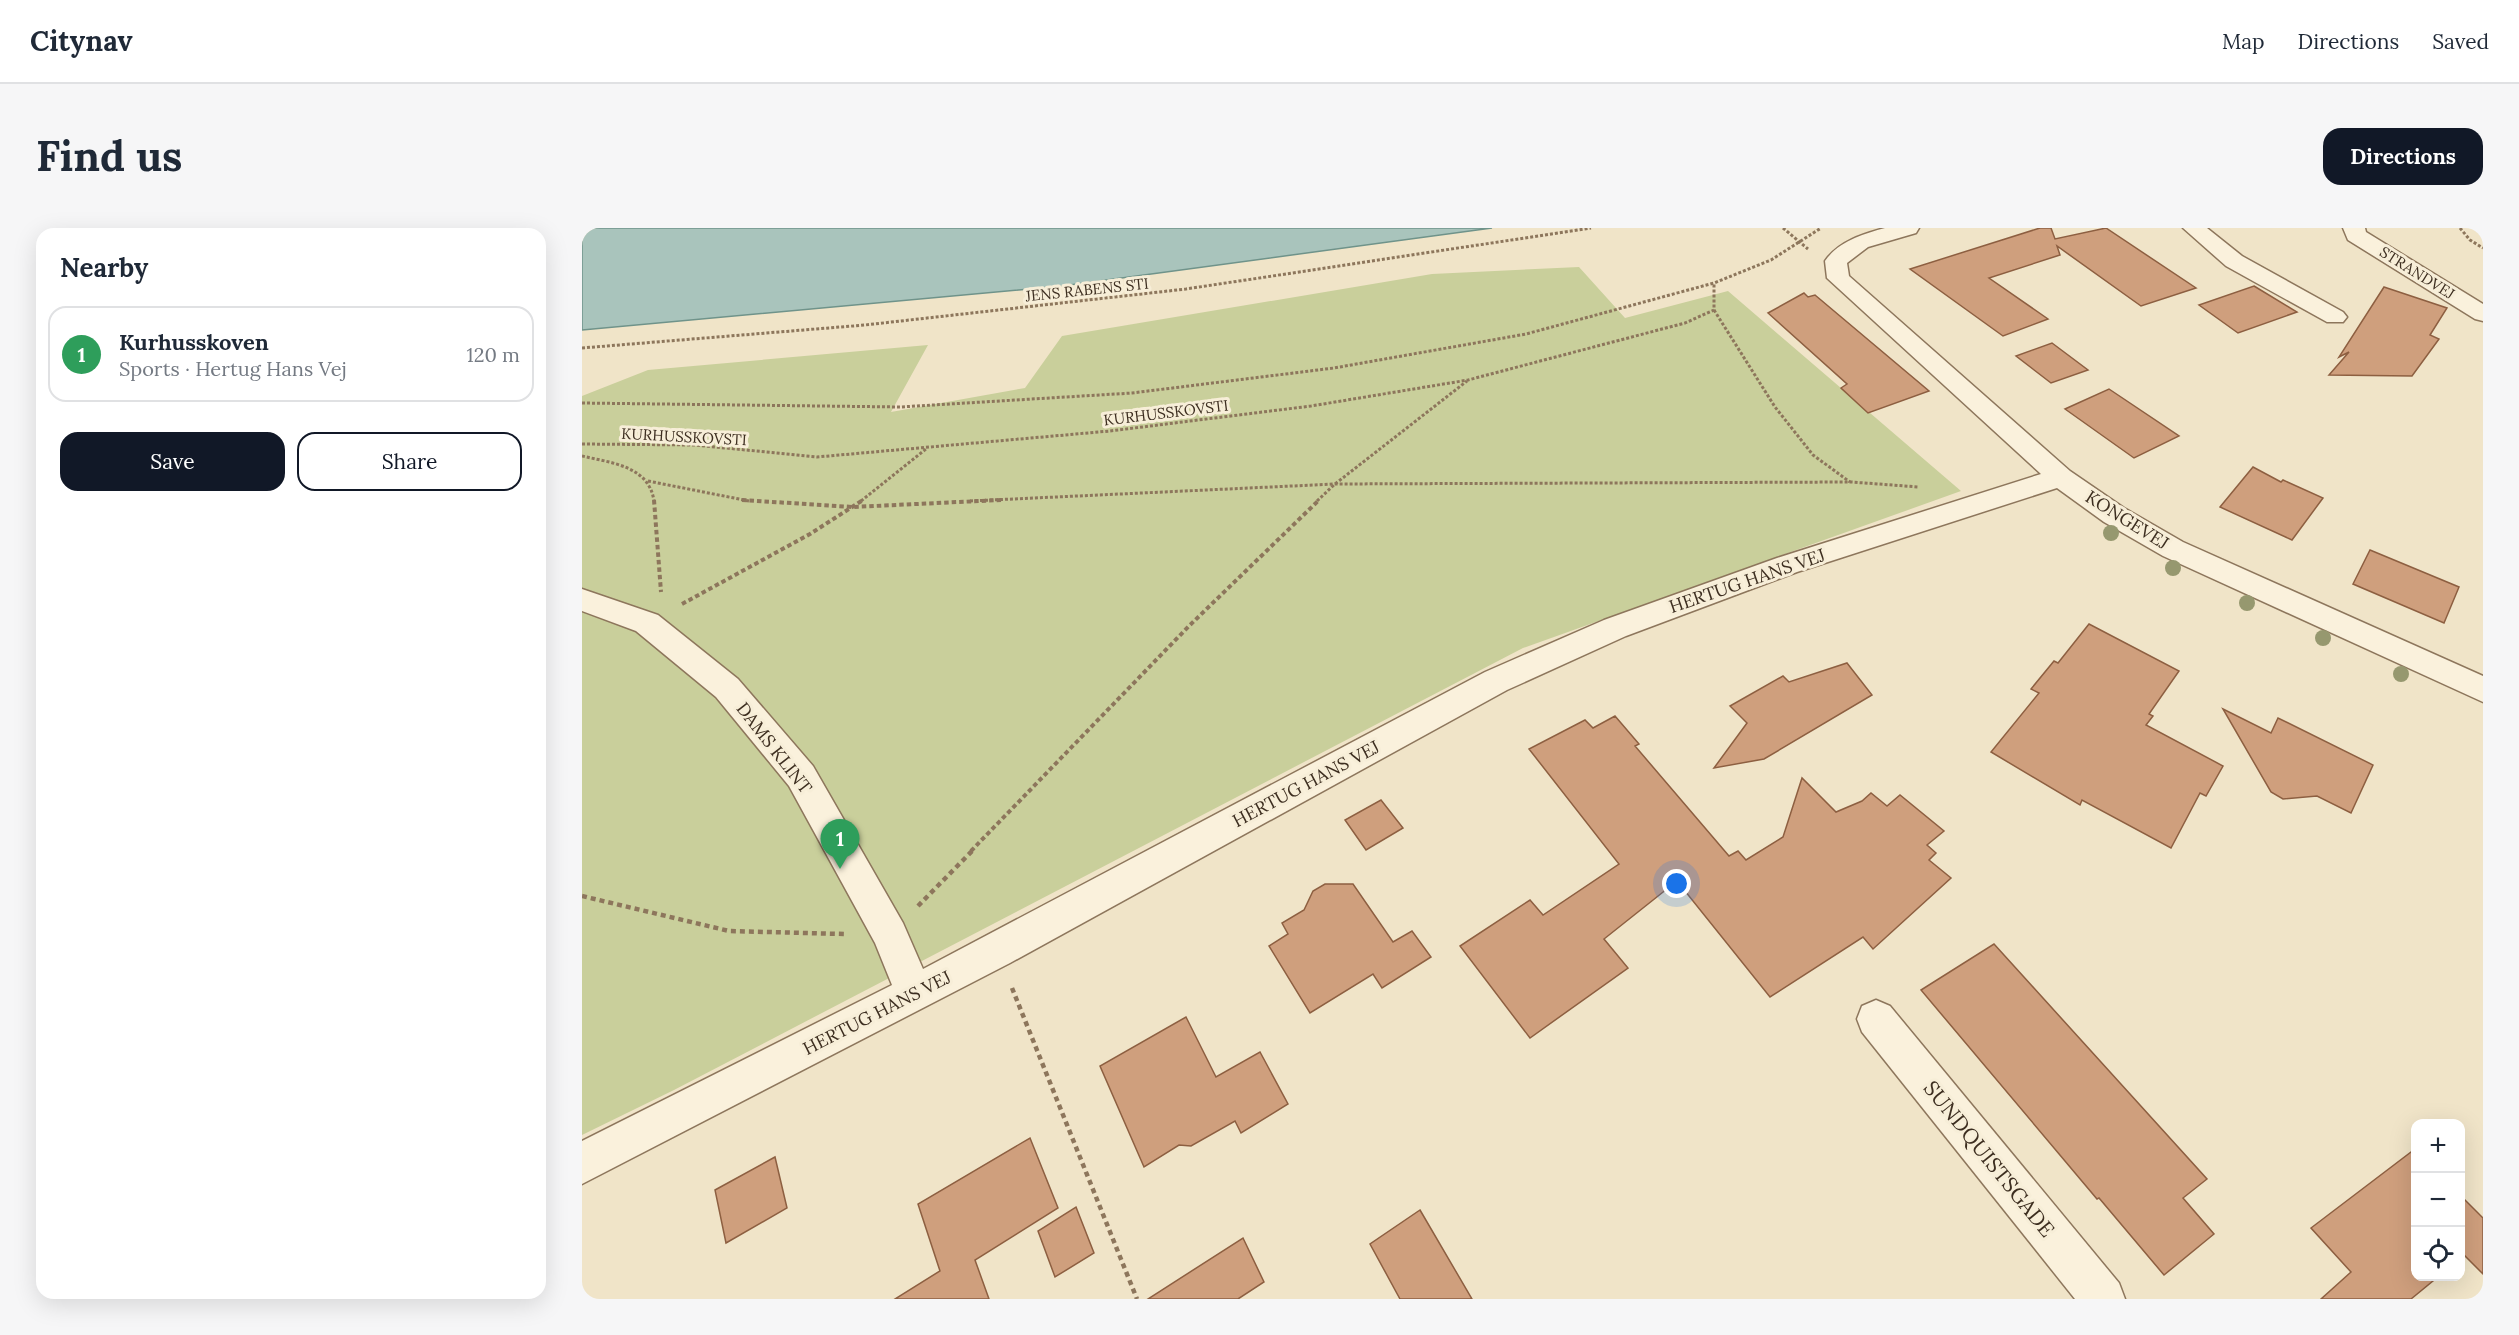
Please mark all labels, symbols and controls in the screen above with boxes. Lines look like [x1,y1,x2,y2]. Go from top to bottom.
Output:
text: Citynav [30,23,133,59]
text: Map [2222,28,2265,55]
text: Directions [2298,28,2399,55]
text: Saved [2432,28,2489,55]
button: Directions [2323,128,2483,185]
text: Find us [36,129,182,183]
street label: STRANDVEJ [2376,242,2459,303]
text: Nearby [60,251,148,284]
street label: JENS RABENS STI [1023,274,1150,306]
text: Kurhusskoven [119,328,269,356]
text: 1 [77,342,86,367]
text: 120 m [466,342,520,367]
text: Sports · Hertug Hans Vej [119,356,347,381]
street label: KURHUSSKOVSTI [1103,395,1229,430]
street label: KURHUSSKOVSTI [621,424,747,449]
button: Save [60,432,285,491]
button: Share [297,432,522,491]
street label: KONGEVEJ [2081,485,2174,554]
street label: HERTUG HANS VEJ [1666,543,1828,618]
street label: DAMS KLINT [732,697,818,798]
street label: HERTUG HANS VEJ [1228,735,1384,832]
pin: 1 [820,820,860,869]
your location [1662,869,1691,898]
street label: HERTUG HANS VEJ [799,965,955,1060]
street label: SUNDQUISTSGADE [1918,1075,2061,1242]
map controls [2411,1119,2465,1281]
button: + [2411,1119,2465,1173]
button: − [2411,1173,2465,1227]
button: locate [2411,1227,2465,1281]

